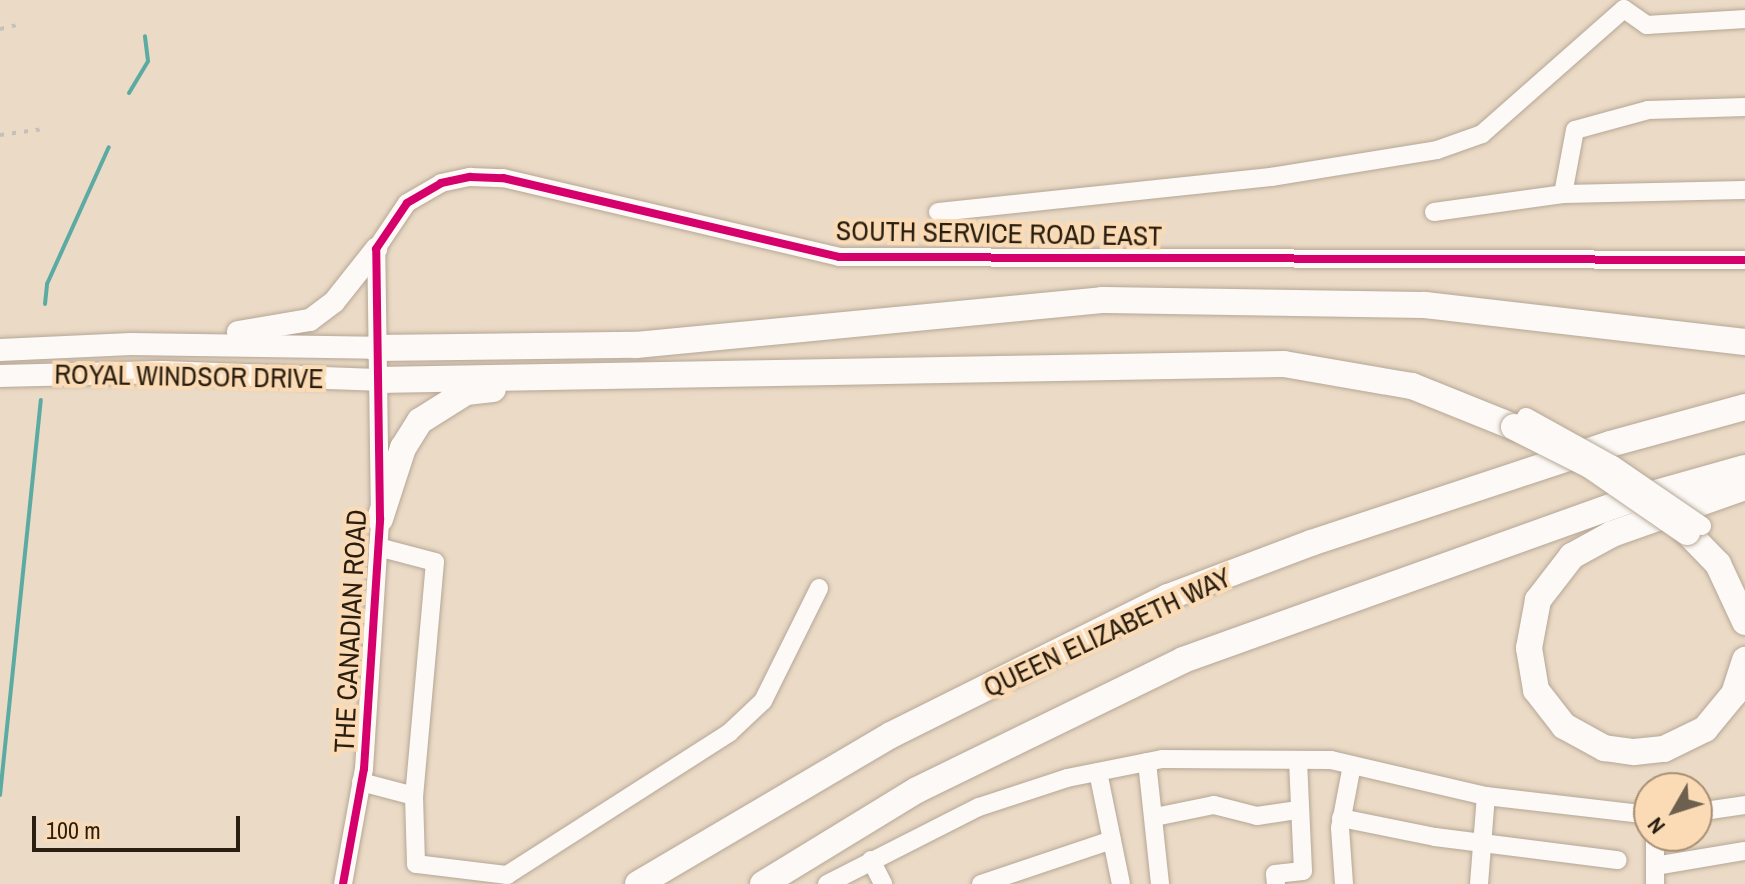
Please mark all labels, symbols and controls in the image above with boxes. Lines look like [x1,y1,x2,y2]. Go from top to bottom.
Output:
street label: SOUTH SERVICE ROAD EAST [836,213,1162,253]
street label: ROYAL WINDSOR DRIVE [54,357,324,395]
street label: THE CANADIAN ROAD [327,508,373,754]
street label: QUEEN ELIZABETH WAY [978,560,1236,704]
north arrow [1633,772,1713,852]
scale bar [36,800,244,850]
text: N [1640,811,1672,840]
text: 100 m [46,814,101,846]

